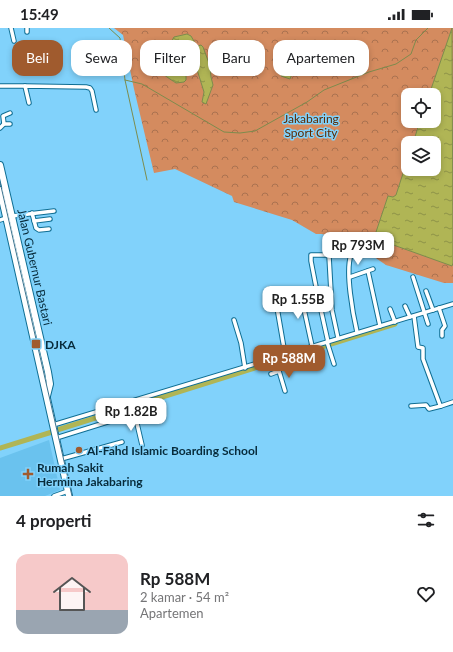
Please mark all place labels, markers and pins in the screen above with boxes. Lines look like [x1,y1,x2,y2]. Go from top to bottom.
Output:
pin: Rp 793M [321,232,395,266]
pin: Rp 1.55B [257,286,339,320]
place label: DJKA [45,337,76,352]
marker: DJKA [30,338,42,350]
pin: Rp 588M [252,345,326,379]
pin: Rp 1.82B [90,398,172,432]
place label: Al-Fahd Islamic Boarding School [86,443,258,458]
marker: Al-Fahd Islamic Boarding School [74,445,84,455]
place label: Rumah Sakit Hermina Jakabaring [37,460,143,489]
marker: Rumah Sakit Hermina Jakabaring [22,468,34,480]

